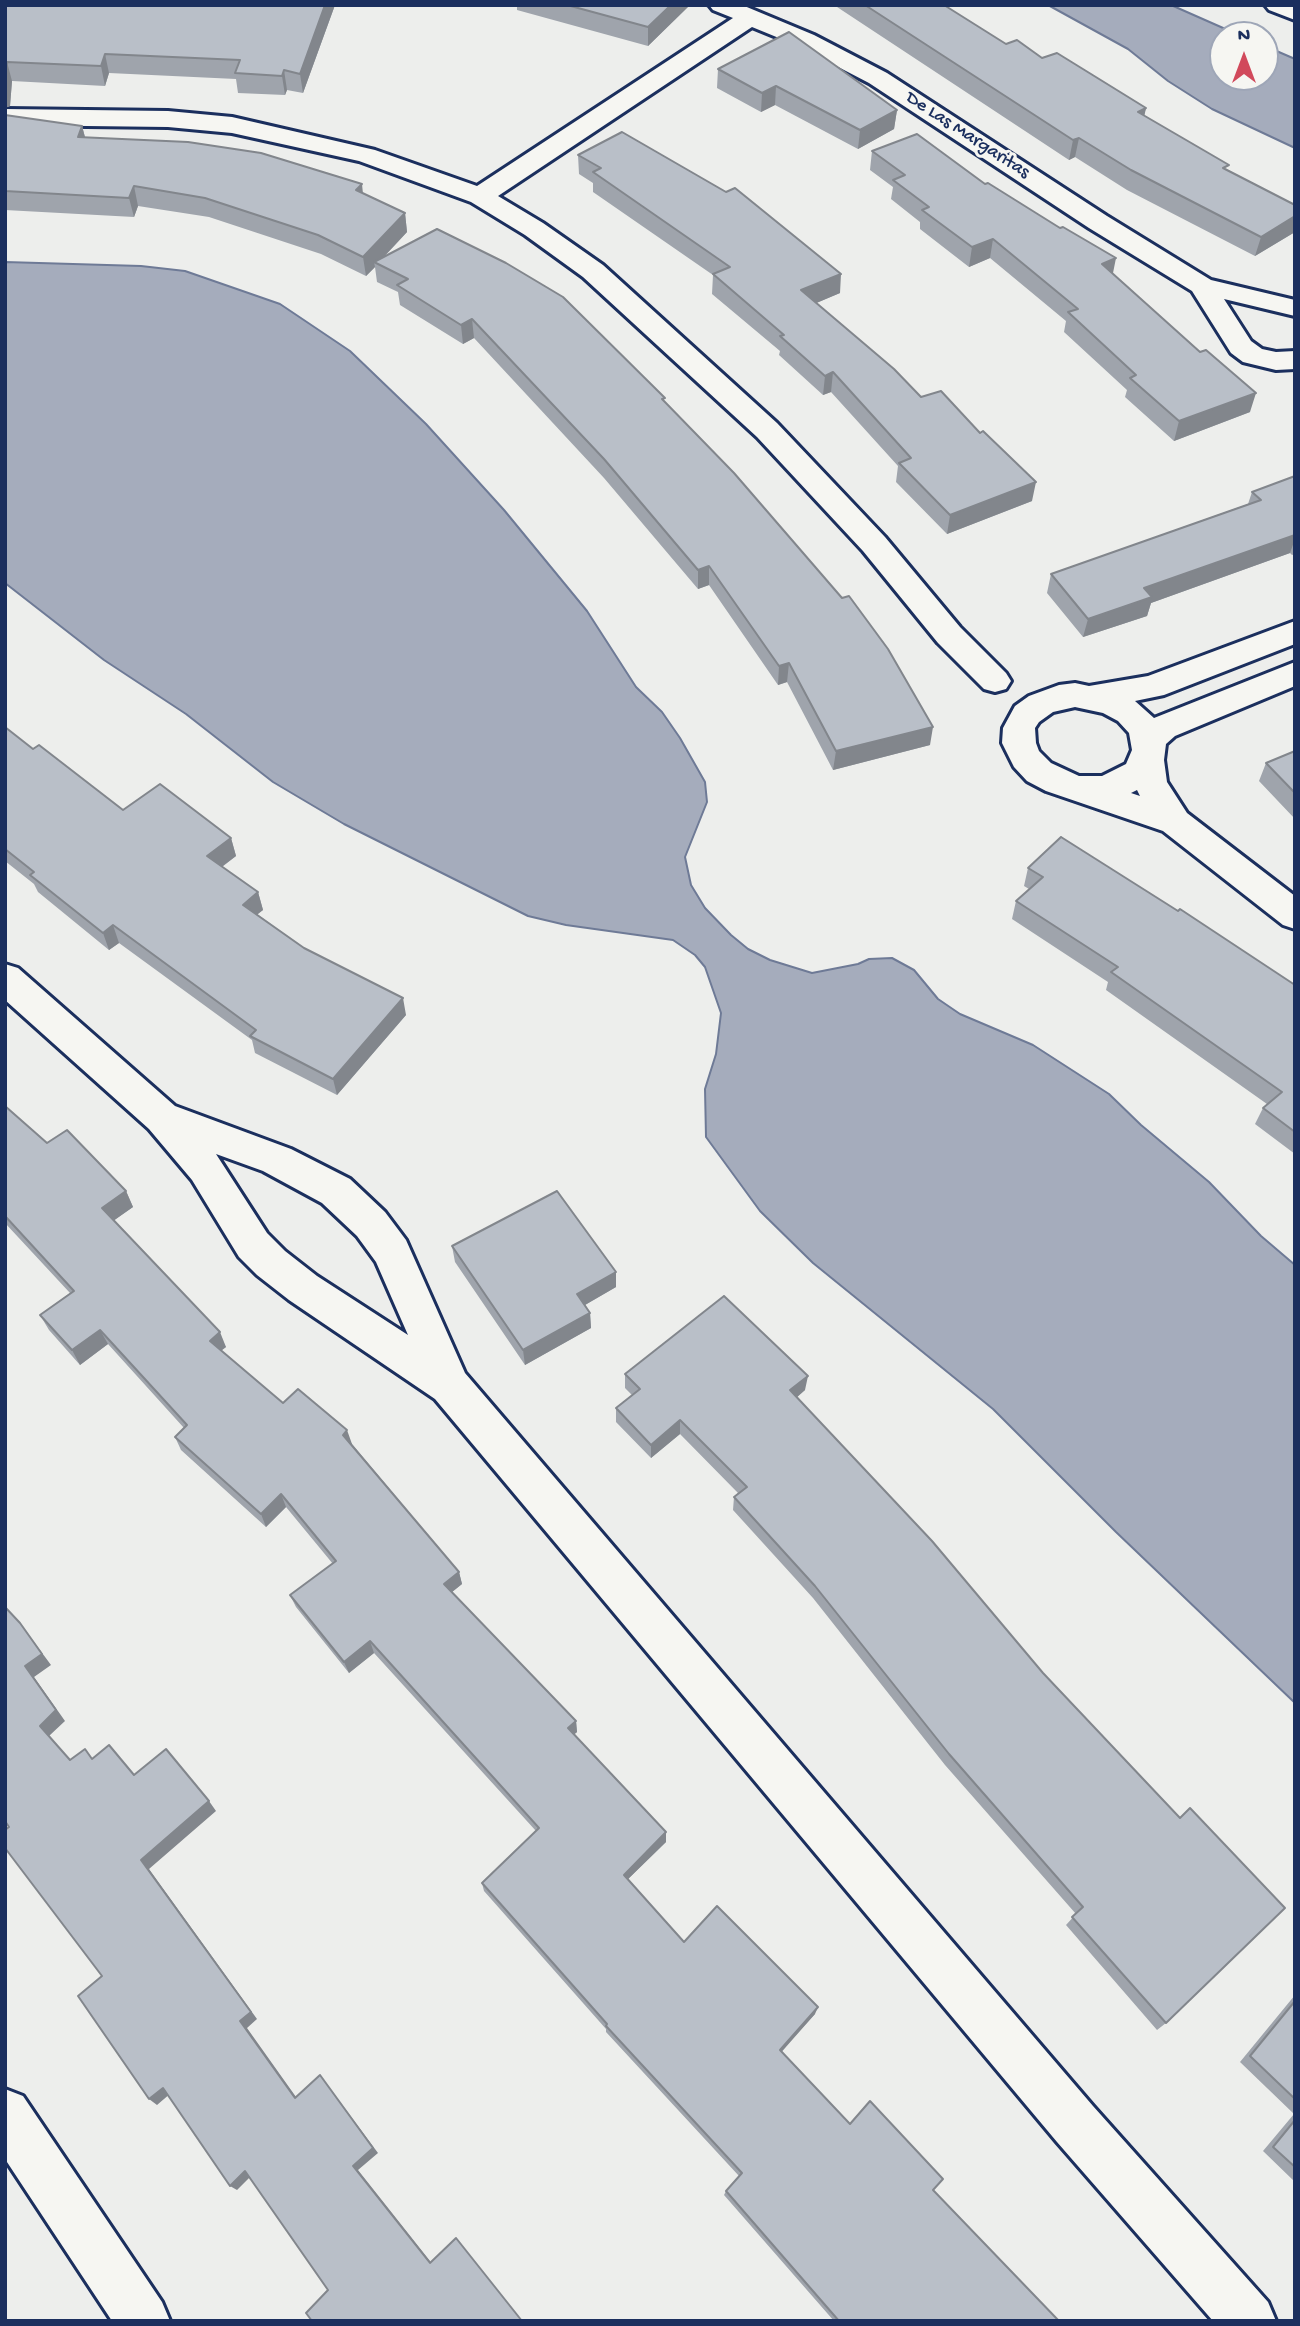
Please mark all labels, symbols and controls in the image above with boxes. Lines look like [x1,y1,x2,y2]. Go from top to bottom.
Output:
north arrow [1209,21,1279,91]
text: N [1238,25,1250,48]
street label: De Las Margaritas [901,87,1033,185]

